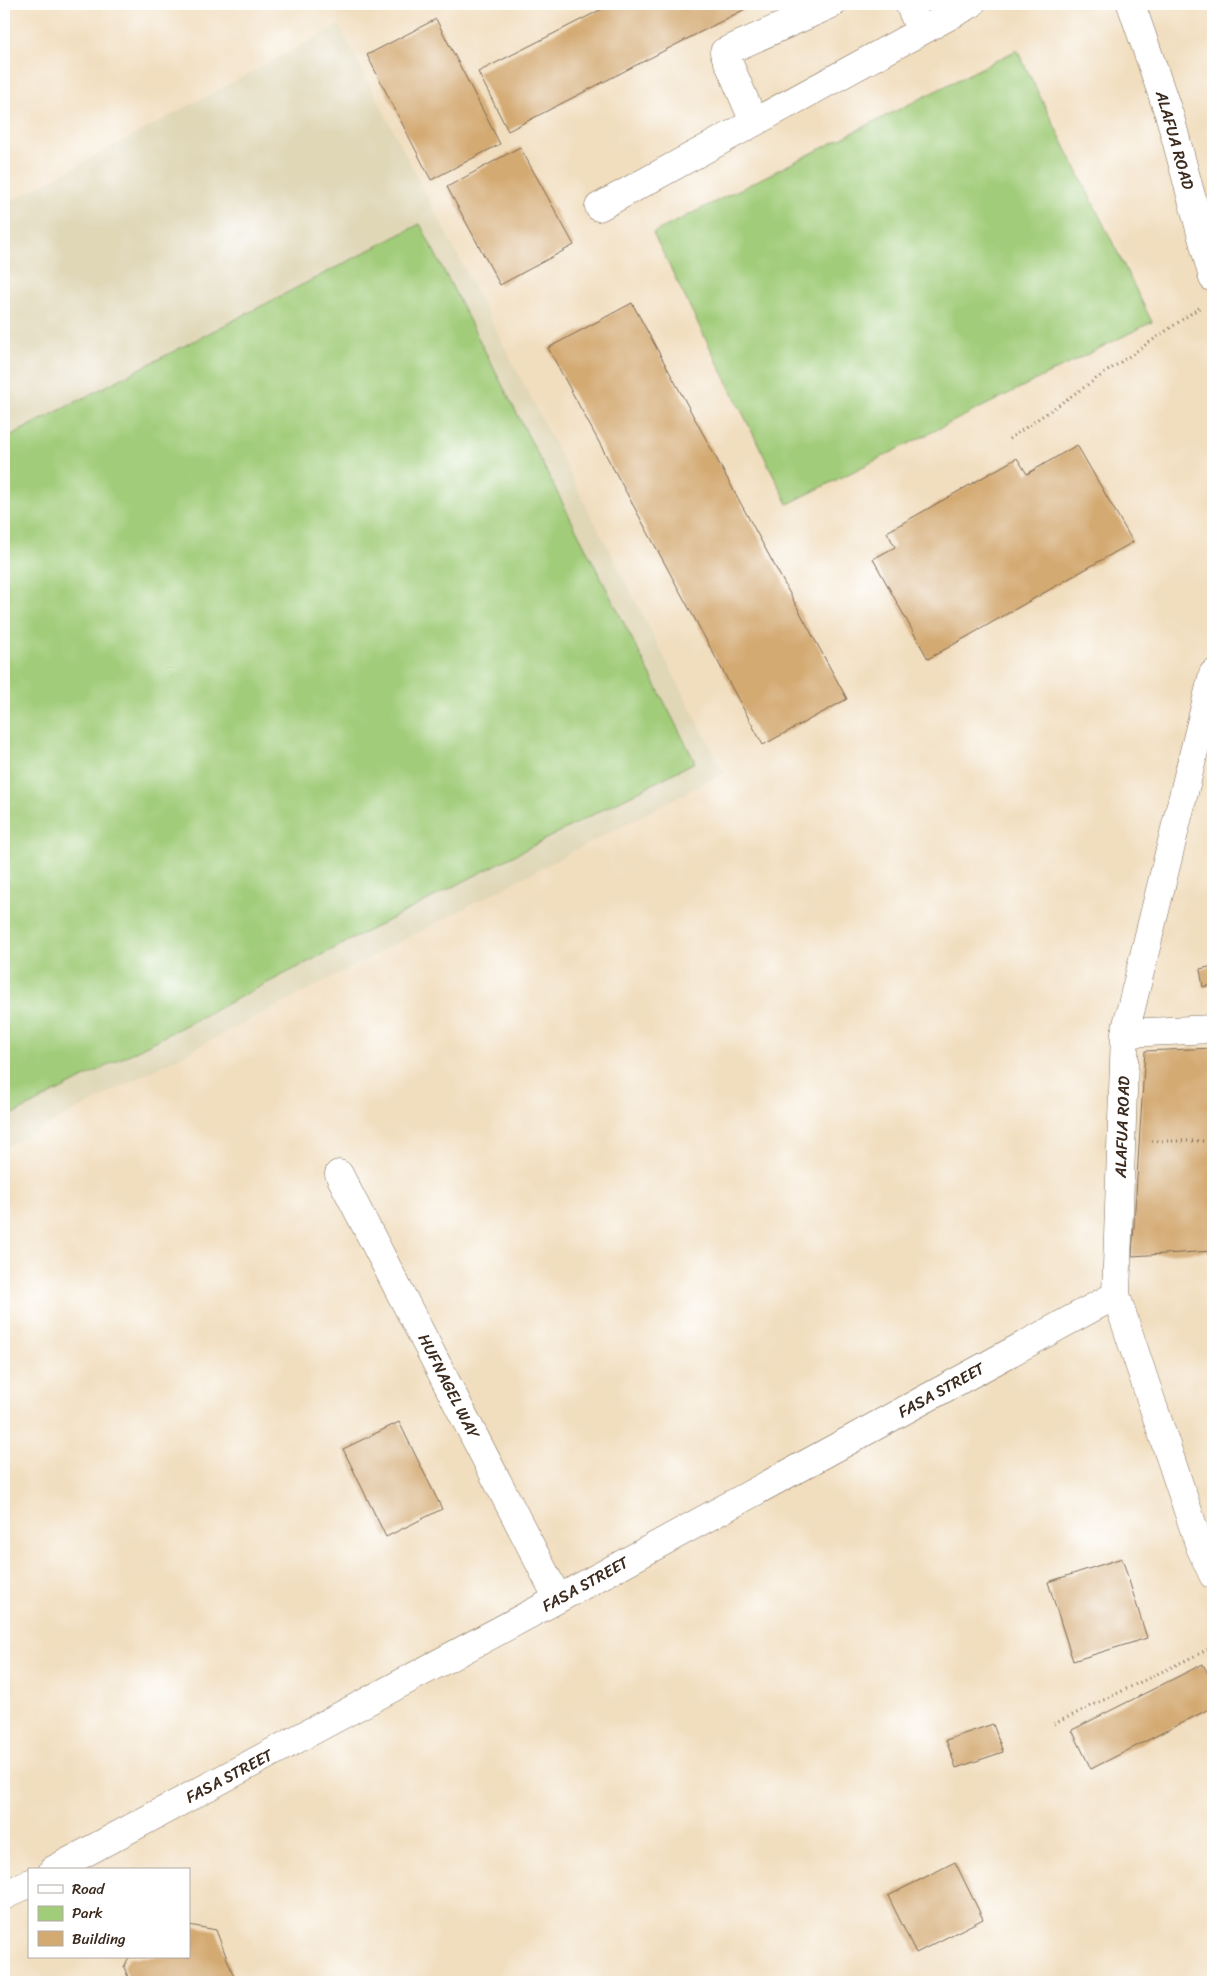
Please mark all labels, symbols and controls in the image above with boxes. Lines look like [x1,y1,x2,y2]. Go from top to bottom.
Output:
street label: ALAFUA ROAD [1147,86,1203,193]
street label: ALAFUA ROAD [1106,1075,1138,1179]
street label: HUFNAGEL WAY [410,1328,488,1445]
street label: FASA STREET [892,1354,991,1426]
street label: FASA STREET [536,1548,635,1620]
street label: FASA STREET [180,1740,279,1811]
legend [28,1868,190,1958]
text: Road [72,1876,105,1902]
text: Park [72,1900,103,1926]
text: Building [72,1926,126,1952]

